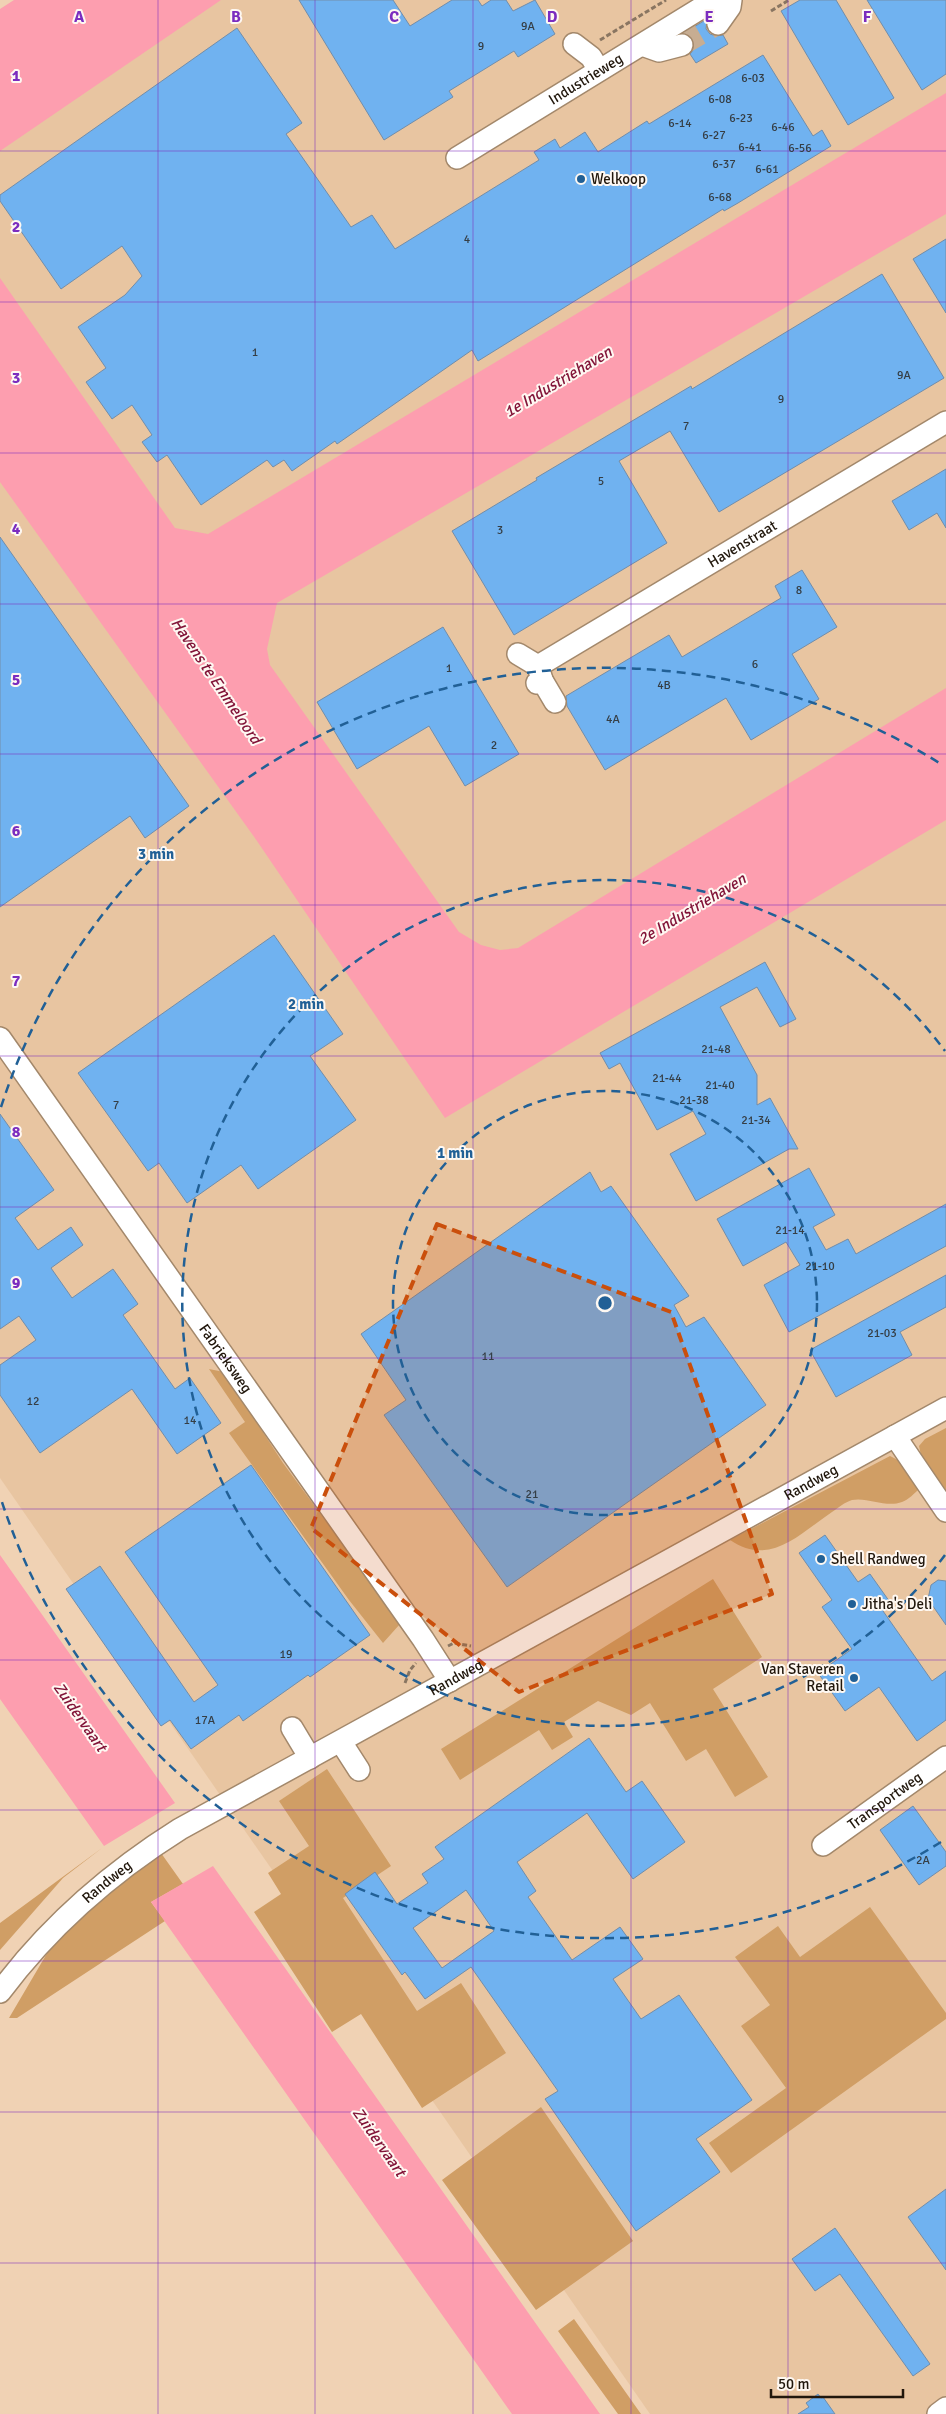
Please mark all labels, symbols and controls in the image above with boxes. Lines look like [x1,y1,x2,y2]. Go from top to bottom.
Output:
text: A [74,7,85,27]
text: B [231,7,241,27]
text: C [389,7,399,27]
text: D [547,7,558,27]
text: E [704,7,714,27]
text: F [863,7,872,27]
house number: 9A [521,19,536,34]
house number: 9 [478,39,484,54]
street label: Industrieweg [545,49,626,109]
text: 1 [12,66,21,86]
house number: 6-03 [741,71,765,86]
house number: 6-08 [708,92,732,107]
house number: 6-23 [729,111,753,126]
house number: 6-14 [668,116,692,131]
house number: 6-46 [771,120,795,135]
house number: 6-27 [702,128,726,143]
house number: 6-41 [738,140,762,155]
house number: 6-56 [788,141,812,156]
house number: 6-37 [712,157,736,172]
house number: 6-61 [755,162,779,177]
place label: Welkoop [591,170,646,188]
marker: Welkoop [575,173,587,185]
house number: 6-68 [708,190,732,205]
text: 2 [12,217,20,237]
house number: 4 [464,232,471,247]
water label: 1e Industriehaven [500,341,617,422]
house number: 1 [252,345,258,360]
text: 3 [12,368,20,388]
house number: 9A [897,368,912,383]
house number: 9 [778,392,784,407]
house number: 7 [683,419,689,434]
house number: 5 [598,474,604,489]
street label: Havenstraat [704,516,780,571]
text: 4 [12,519,21,539]
house number: 3 [497,523,503,538]
house number: 8 [796,583,802,598]
water label: Havens te Emmeloord [166,614,267,750]
house number: 6 [752,657,758,672]
house number: 1 [446,661,452,676]
text: 5 [12,670,20,690]
house number: 4B [657,678,671,693]
house number: 4A [606,712,621,727]
house number: 2 [491,738,497,753]
text: 6 [12,821,21,841]
text: 3 min [138,845,174,863]
water label: 2e Industriehaven [634,868,751,949]
text: 7 [12,971,21,991]
text: 2 min [288,995,324,1013]
house number: 21-48 [701,1042,731,1057]
house number: 21-44 [652,1071,682,1086]
house number: 21-40 [705,1078,735,1093]
house number: 21-38 [679,1093,709,1108]
house number: 7 [113,1098,119,1113]
house number: 21-34 [741,1113,771,1128]
text: 8 [12,1122,21,1142]
text: 1 min [437,1144,473,1162]
house number: 21-14 [775,1223,805,1238]
house number: 21-10 [805,1259,835,1274]
text: 9 [12,1273,21,1293]
centre of rings [596,1294,614,1312]
street label: Fabrieksweg [195,1321,256,1397]
house number: 21-03 [867,1326,897,1341]
house number: 11 [482,1349,494,1364]
house number: 12 [27,1394,39,1409]
house number: 14 [184,1413,197,1428]
street label: Randweg [781,1460,841,1504]
house number: 21 [526,1487,538,1502]
place label: Shell Randweg [831,1550,926,1568]
marker: Shell Randweg [815,1553,827,1565]
place label: Jitha's Deli [862,1595,932,1613]
marker: Jitha's Deli [846,1598,858,1610]
house number: 19 [280,1647,292,1662]
street label: Randweg [426,1655,486,1699]
place label: Van Staveren Retail [761,1660,844,1695]
marker: Van Staveren Retail [848,1672,860,1684]
water label: Zuidervaart [49,1679,112,1757]
house number: 17A [195,1713,216,1728]
street label: Transportweg [844,1768,926,1834]
house number: 2A [916,1853,931,1868]
street label: Randweg [78,1856,135,1907]
water label: Zuidervaart [348,2104,411,2182]
scale bar [771,2366,904,2398]
text: 50 m [778,2375,809,2393]

